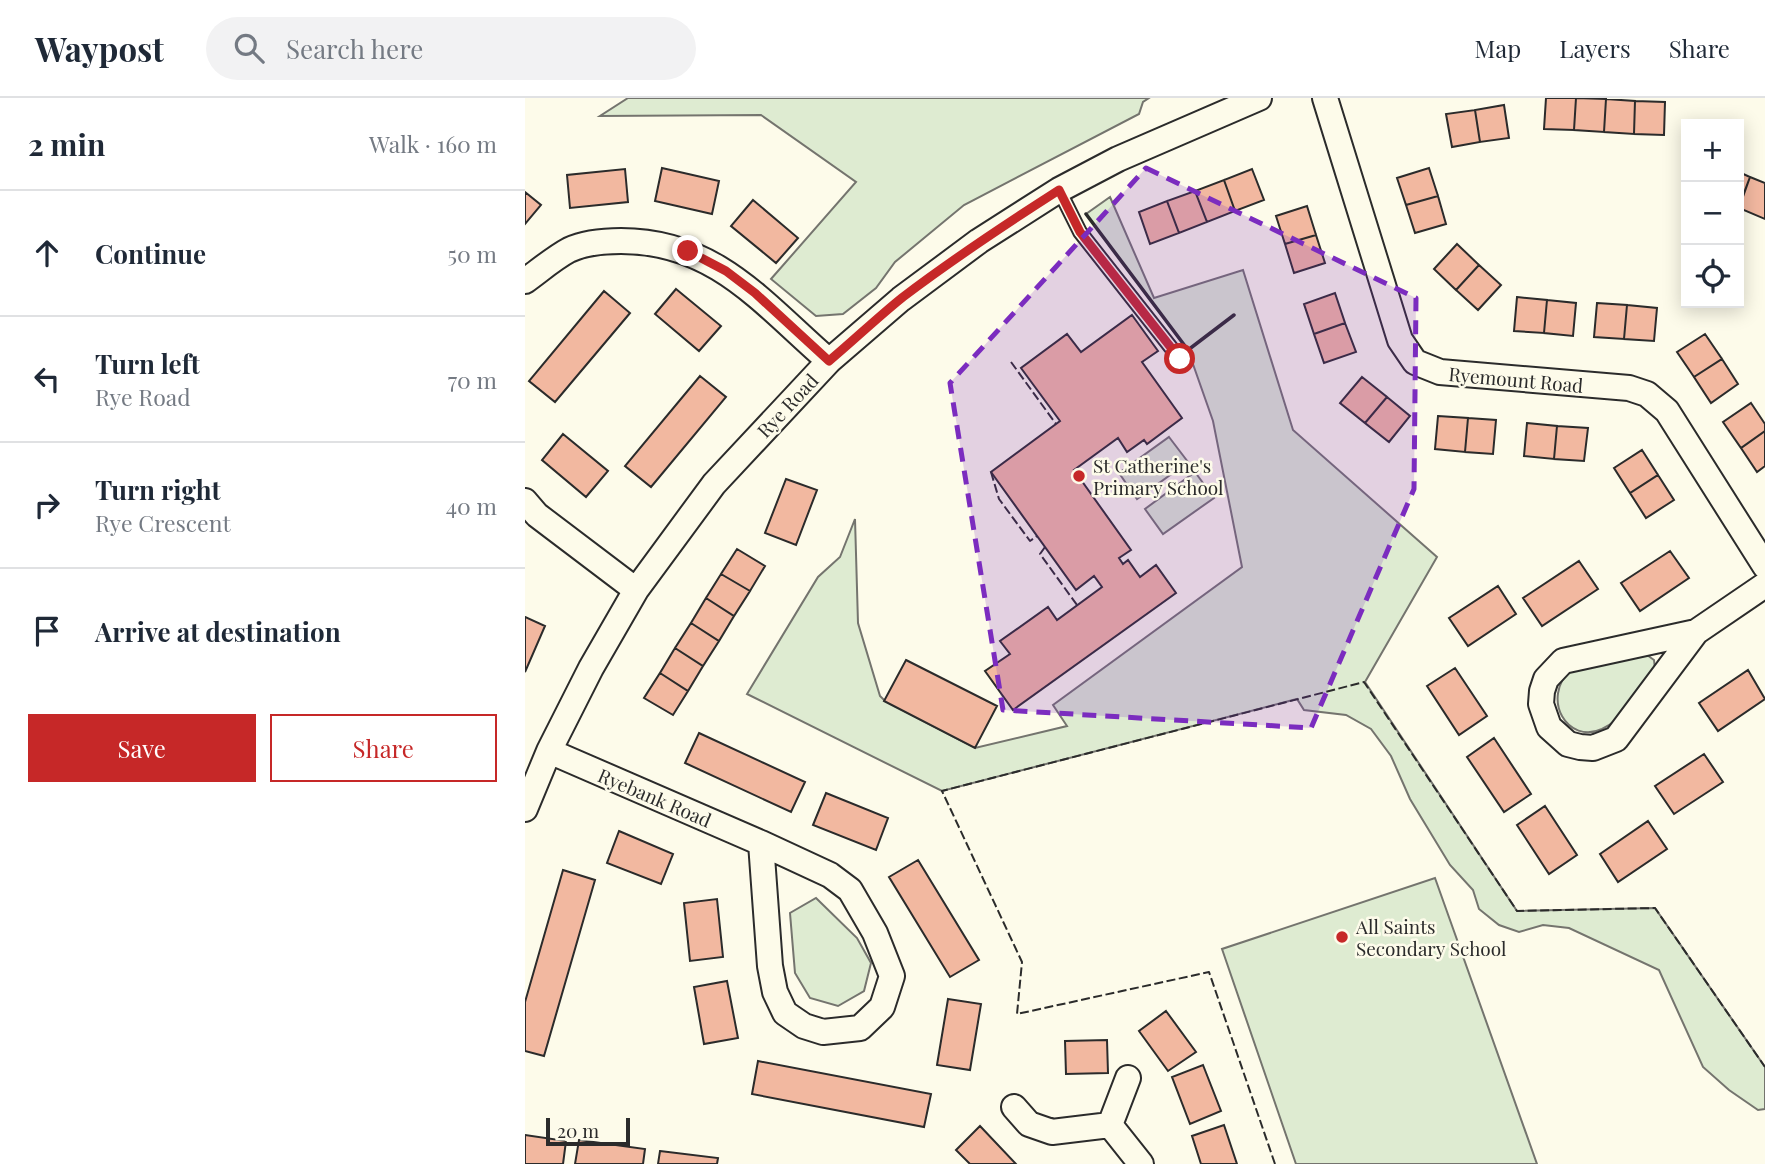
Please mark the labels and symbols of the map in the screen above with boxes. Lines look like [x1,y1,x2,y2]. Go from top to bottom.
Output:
route end [672,235,703,266]
route start [1164,343,1195,374]
street label: Ryemount Road [1448,360,1584,398]
street label: Rye Road [751,367,823,443]
place label: St Catherine's Primary School [1093,452,1224,500]
marker: St Catherine's Primary School [1071,468,1087,484]
street label: Ryebank Road [594,761,716,833]
place label: All Saints Secondary School [1355,913,1507,961]
marker: All Saints Secondary School [1334,929,1350,945]
scale bar [546,1115,630,1147]

